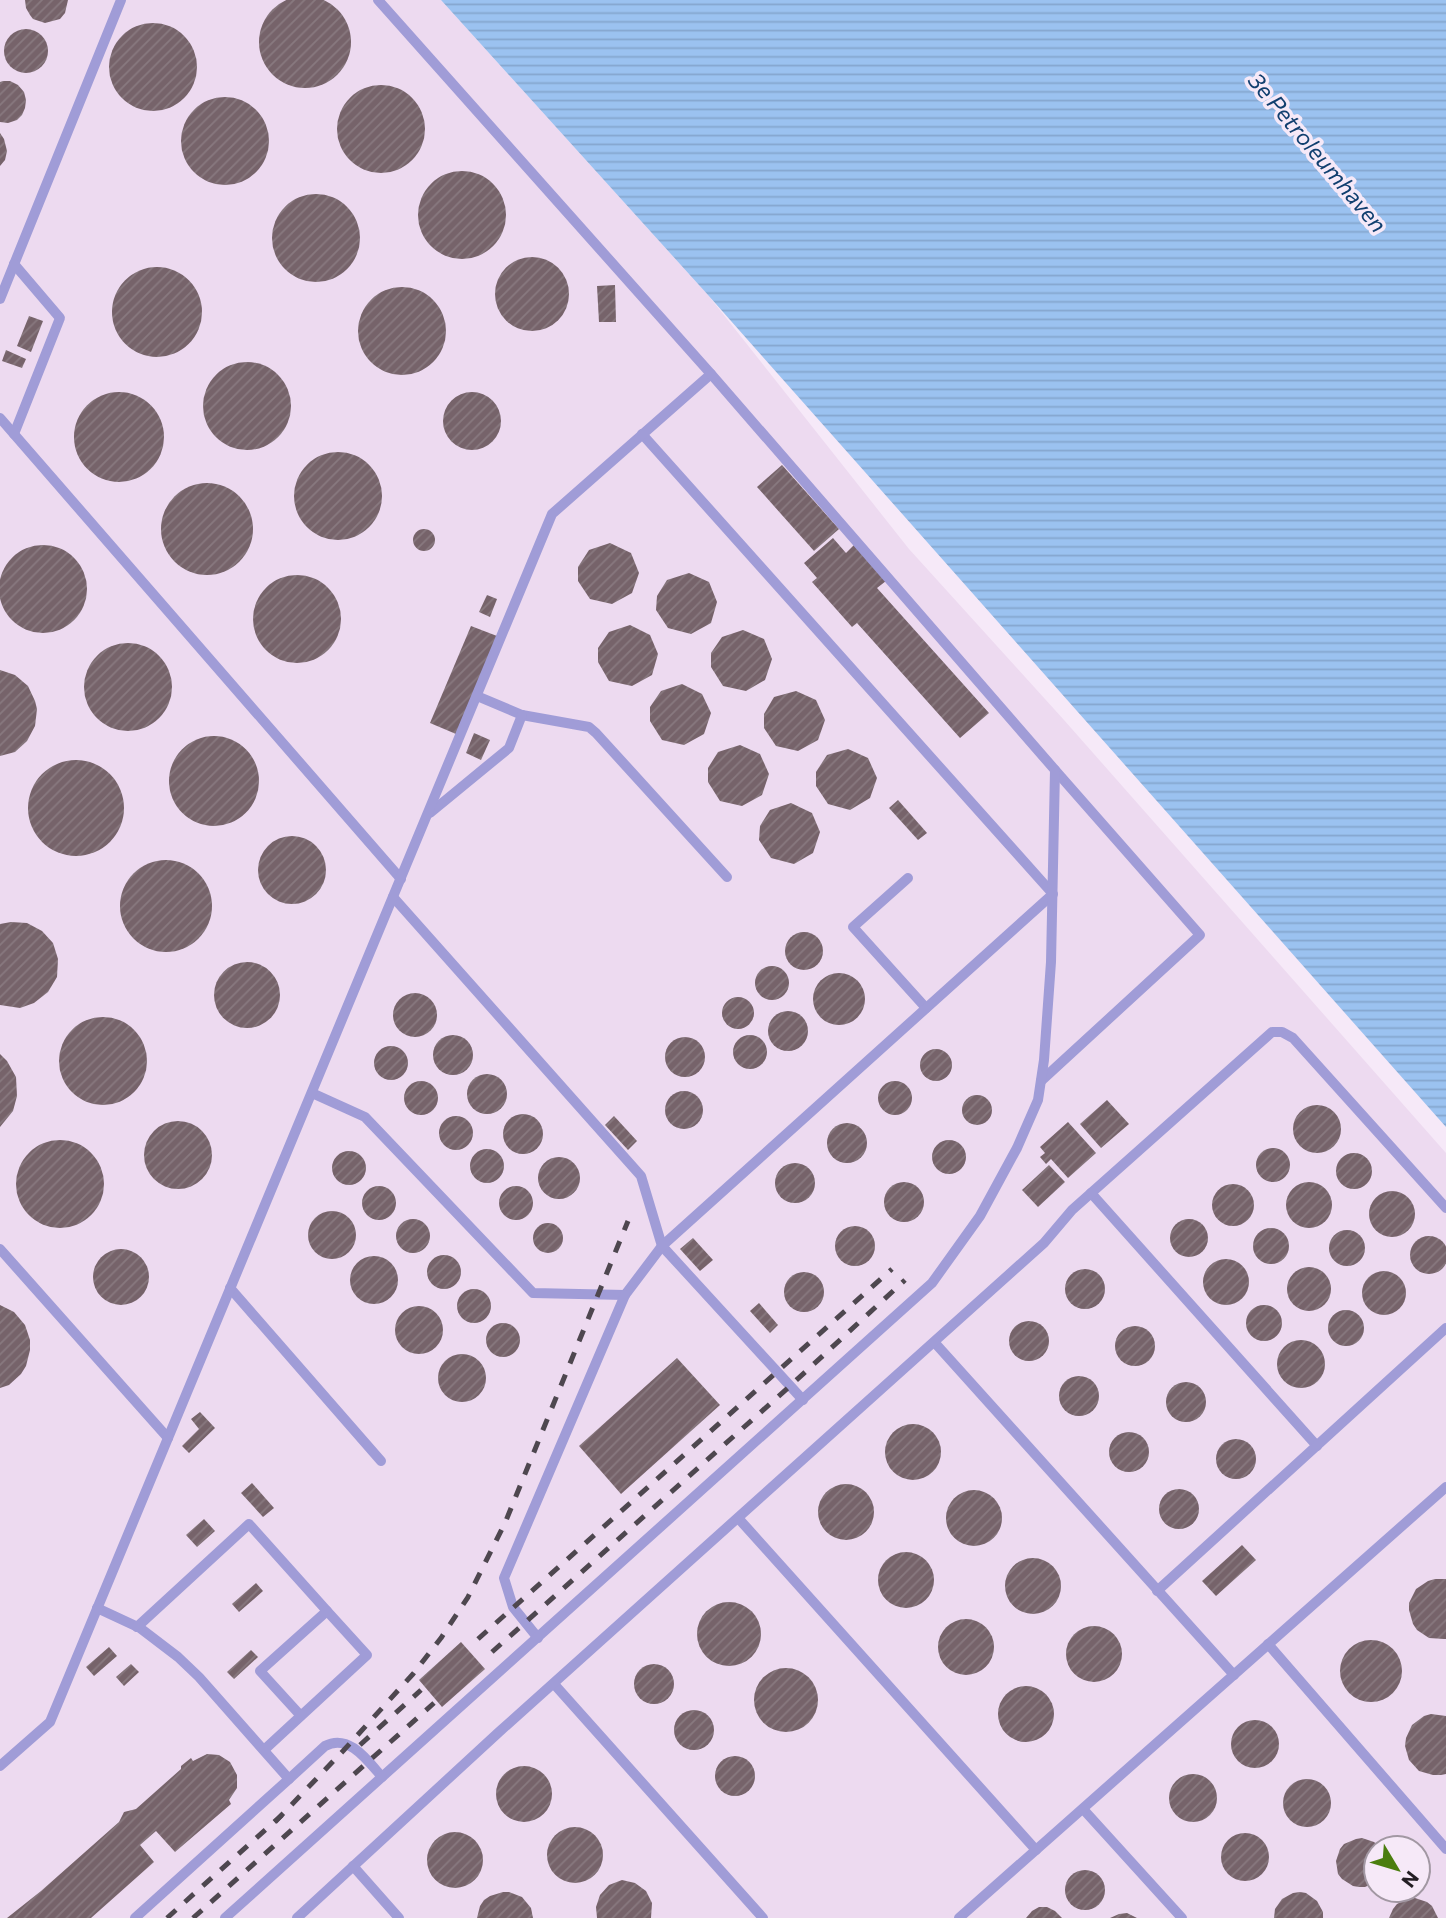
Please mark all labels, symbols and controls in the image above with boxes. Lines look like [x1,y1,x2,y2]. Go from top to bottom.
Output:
water label: 3e Petroleumhaven [1243,66,1393,238]
north arrow [1362,1834,1432,1904]
text: N [1397,1867,1424,1892]

